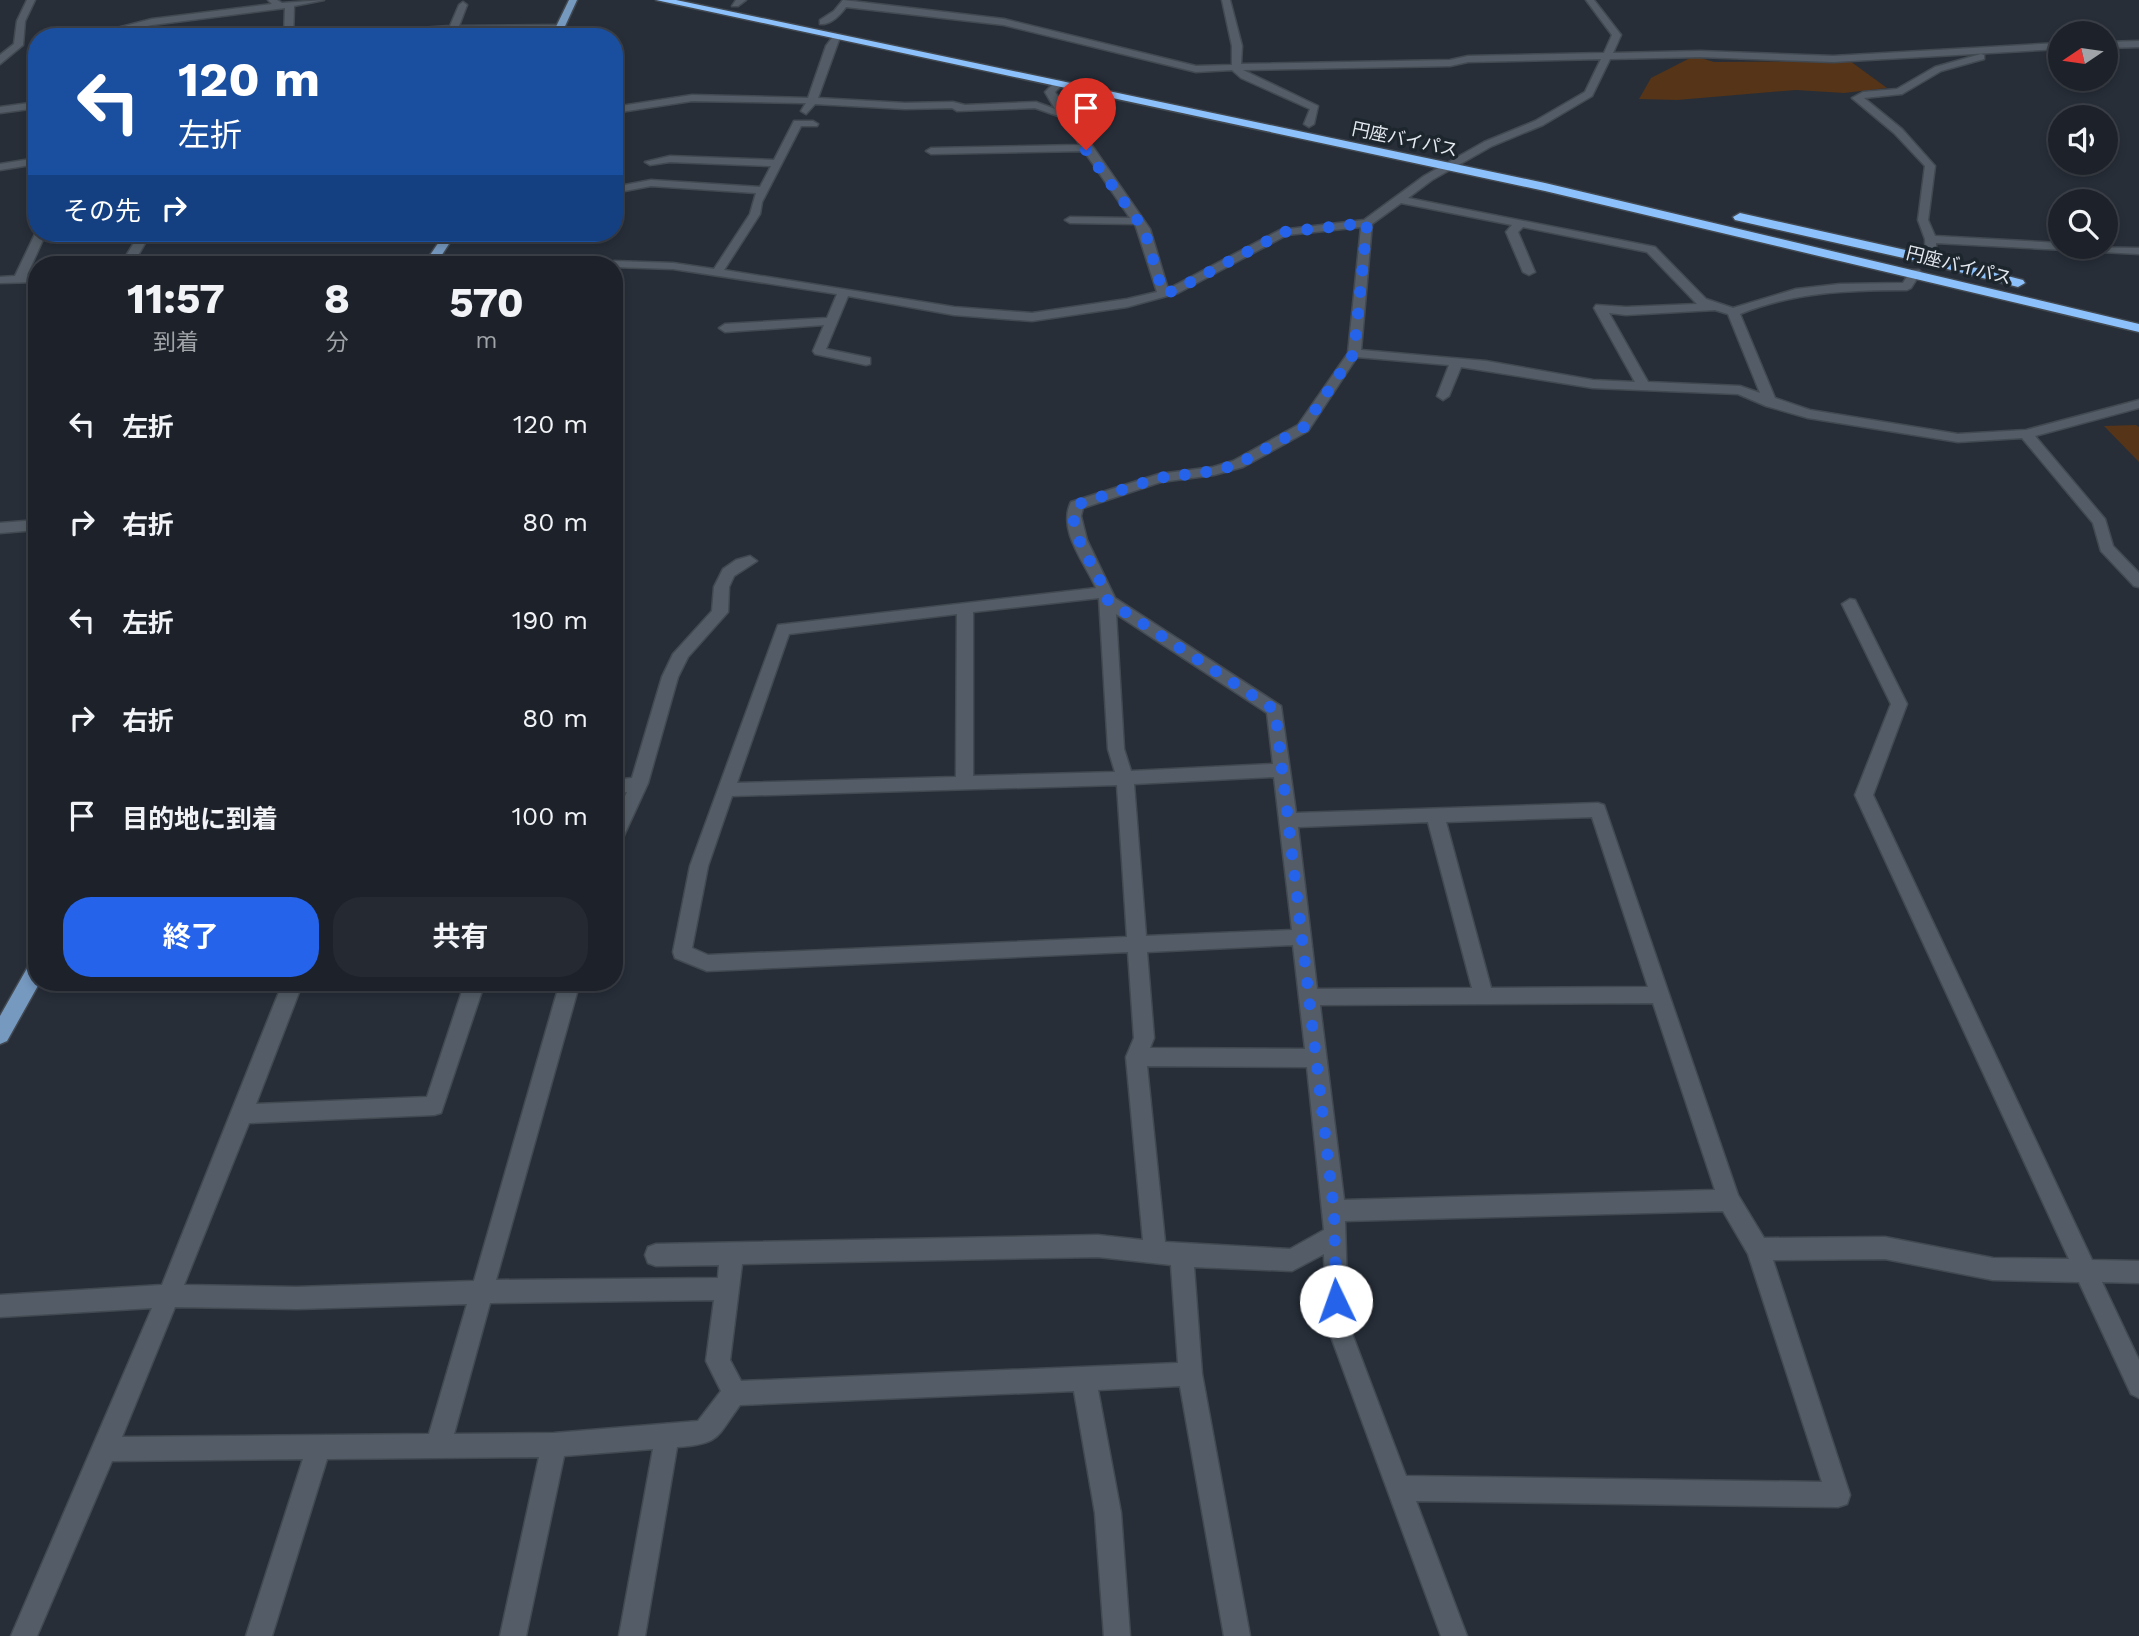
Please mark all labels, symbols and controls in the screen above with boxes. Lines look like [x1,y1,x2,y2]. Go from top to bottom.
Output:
north arrow [2048,21,2118,91]
map controls [2048,21,2118,259]
text: 120 m [178,50,320,108]
icon: left [63,56,154,147]
pin [1056,78,1116,150]
icon: arrive [1067,89,1105,127]
button: sound [2048,105,2118,175]
text: 左折 [178,116,242,154]
street label: 円座バイパス [1350,118,1460,160]
icon: right [155,189,193,227]
button: search [2048,189,2118,259]
text: その先 [63,196,141,226]
street label: 円座バイパス [1904,242,2014,288]
text: 11:57 [127,274,225,323]
text: 8 [324,274,350,323]
text: 570 [449,278,524,327]
text: m [476,327,498,354]
text: 到着 [153,329,199,356]
text: 分 [325,329,348,356]
icon: left [63,405,101,443]
text: 120 m [513,409,588,439]
text: 左折 [122,412,174,442]
icon: right [63,503,101,541]
text: 80 m [522,507,588,537]
text: 右折 [122,510,174,540]
icon: left [63,601,101,639]
text: 190 m [512,605,588,635]
text: 左折 [122,608,174,638]
icon: right [63,699,101,737]
text: 80 m [522,703,588,733]
text: 右折 [122,706,174,736]
icon: arrive [63,797,101,835]
text: 100 m [512,801,588,831]
text: 目的地に到着 [122,804,278,834]
button: 終了 [63,897,319,977]
button: 共有 [333,897,588,977]
position arrow [1299,1264,1373,1338]

